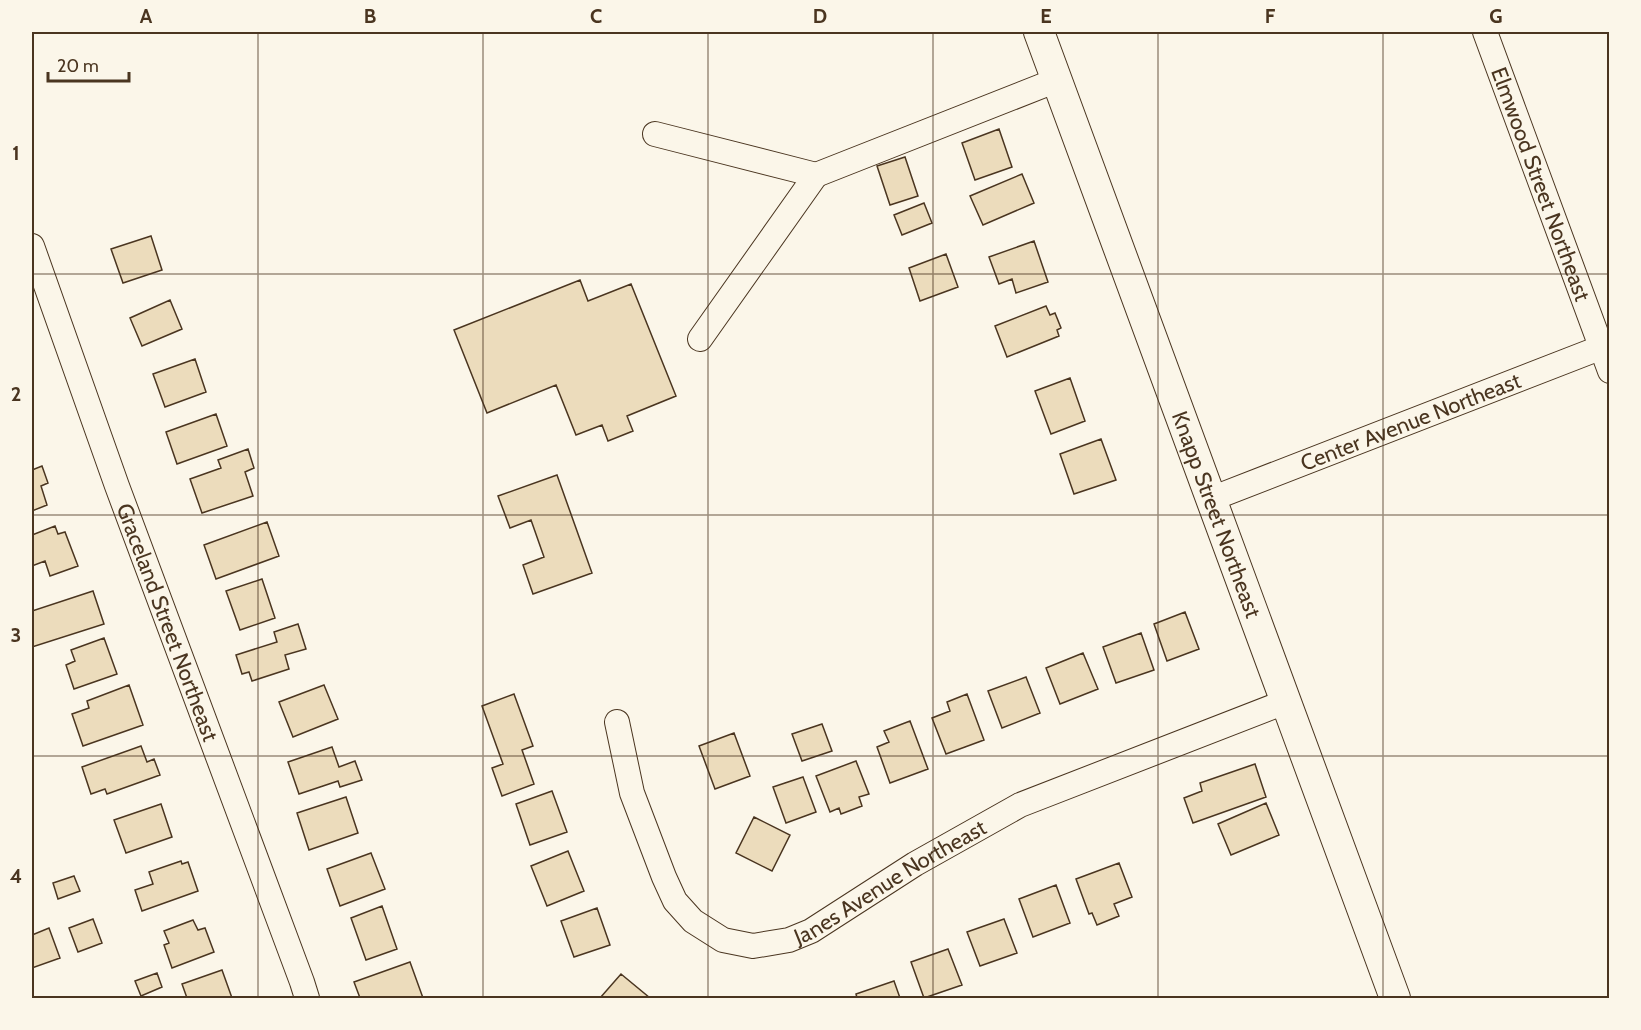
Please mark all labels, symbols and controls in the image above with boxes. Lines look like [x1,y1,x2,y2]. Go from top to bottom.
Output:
text: A [140,4,153,28]
text: B [364,4,376,28]
text: C [590,4,602,28]
text: D [813,4,827,28]
text: E [1040,4,1052,28]
text: F [1265,4,1276,28]
text: G [1489,4,1503,28]
scale bar [48,45,129,83]
text: 20 m [57,55,99,77]
street label: Elmwood Street Northeast [1486,63,1597,305]
text: 1 [12,141,20,165]
street label: Center Avenue Northeast [1297,366,1525,476]
text: 2 [11,382,21,406]
street label: Knapp Street Northeast [1166,407,1267,622]
street label: Graceland Street Northeast [111,500,225,745]
text: 3 [11,623,21,647]
street label: Janes Avenue Northeast [789,813,991,950]
text: 4 [10,864,22,888]

